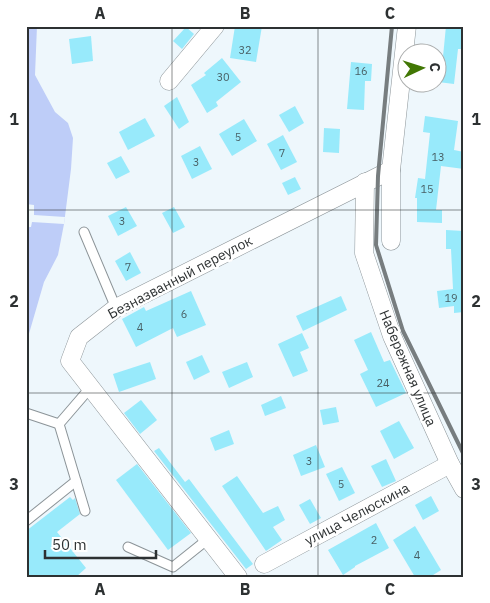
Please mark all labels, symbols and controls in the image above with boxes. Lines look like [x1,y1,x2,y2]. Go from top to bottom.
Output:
text: A [95,3,106,23]
text: B [240,3,251,23]
text: C [385,3,395,23]
north arrow [398,42,448,92]
house number: 32 [238,43,252,57]
text: С [426,62,444,72]
house number: 16 [354,64,368,78]
house number: 30 [216,70,230,84]
text: 1 [9,109,19,129]
text: 1 [471,109,481,129]
house number: 5 [235,130,241,144]
house number: 7 [279,146,285,160]
house number: 13 [431,150,445,164]
house number: 3 [193,155,199,169]
house number: 15 [420,182,434,196]
house number: 3 [119,214,125,228]
street label: Безназванный переулок [105,231,256,323]
house number: 7 [125,260,131,274]
text: 2 [9,291,19,311]
house number: 19 [444,291,458,305]
text: 2 [471,291,481,311]
house number: 6 [181,307,187,321]
street label: Набережная улица [375,307,441,429]
house number: 4 [137,320,144,334]
house number: 24 [376,376,390,390]
house number: 3 [306,454,312,468]
text: 3 [9,474,19,494]
text: 3 [471,474,481,494]
house number: 5 [338,477,344,491]
street label: улица Челюскина [301,479,413,549]
scale bar [45,528,156,560]
house number: 2 [371,533,377,547]
text: 50 m [52,535,87,554]
house number: 4 [414,548,421,562]
text: A [95,579,106,599]
text: B [240,579,251,599]
text: C [385,579,395,599]

